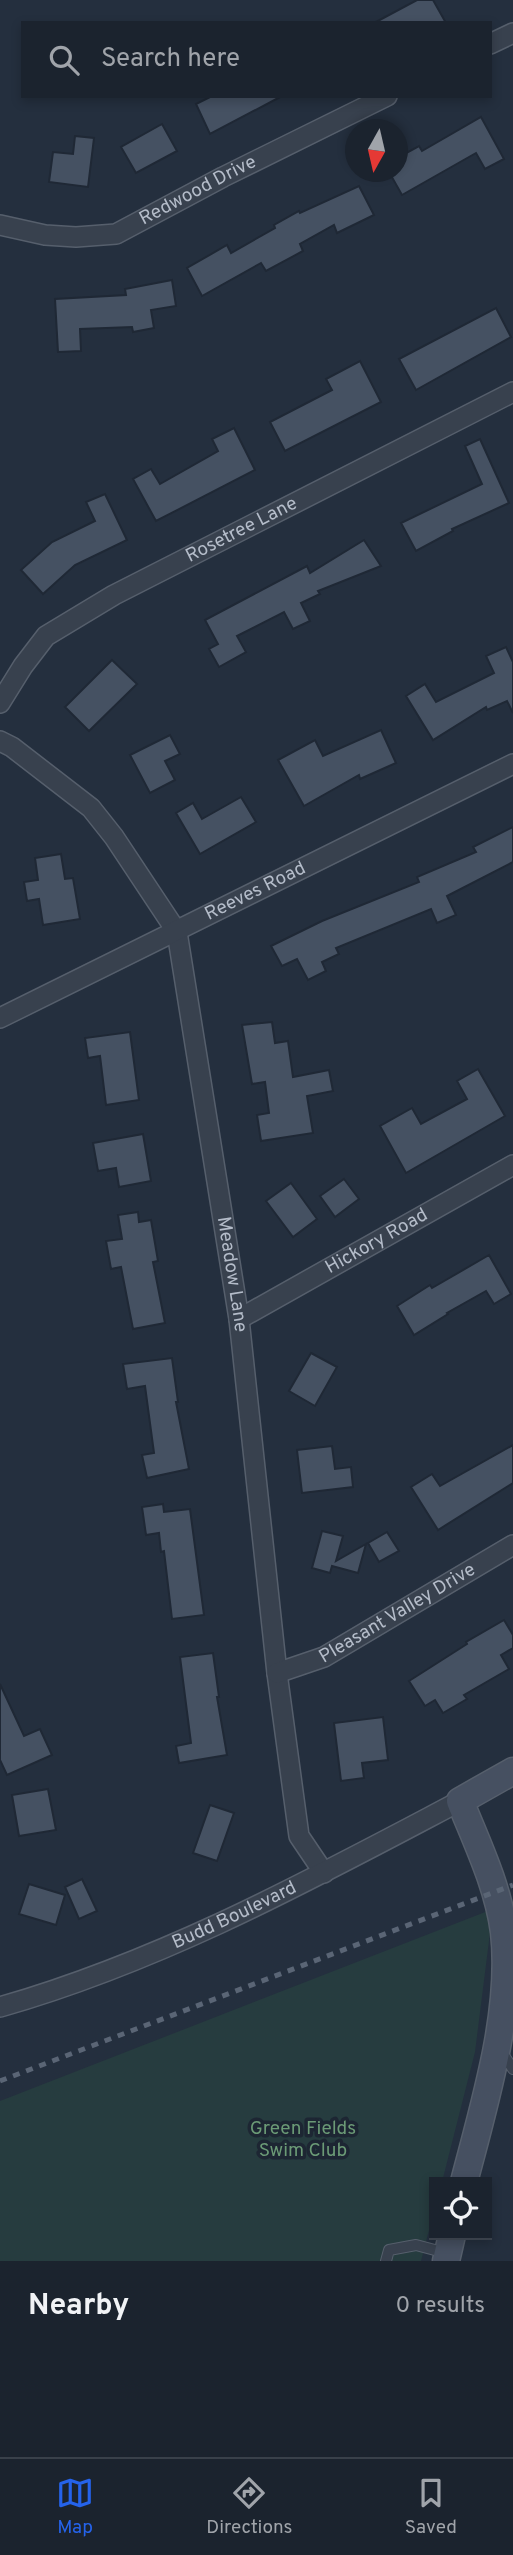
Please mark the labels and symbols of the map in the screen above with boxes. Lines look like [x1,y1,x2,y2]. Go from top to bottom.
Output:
north arrow [345,119,408,182]
street label: Redwood Drive [135,150,261,231]
street label: Rosetree Lane [182,492,302,568]
street label: Reeves Road [201,856,310,927]
street label: Hickory Road [321,1203,432,1280]
street label: Meadow Lane [211,1215,252,1334]
street label: Pleasant Valley Drive [315,1558,480,1669]
street label: Budd Boulevard [169,1876,301,1955]
park label: Green Fields Swim Club [250,2117,356,2163]

